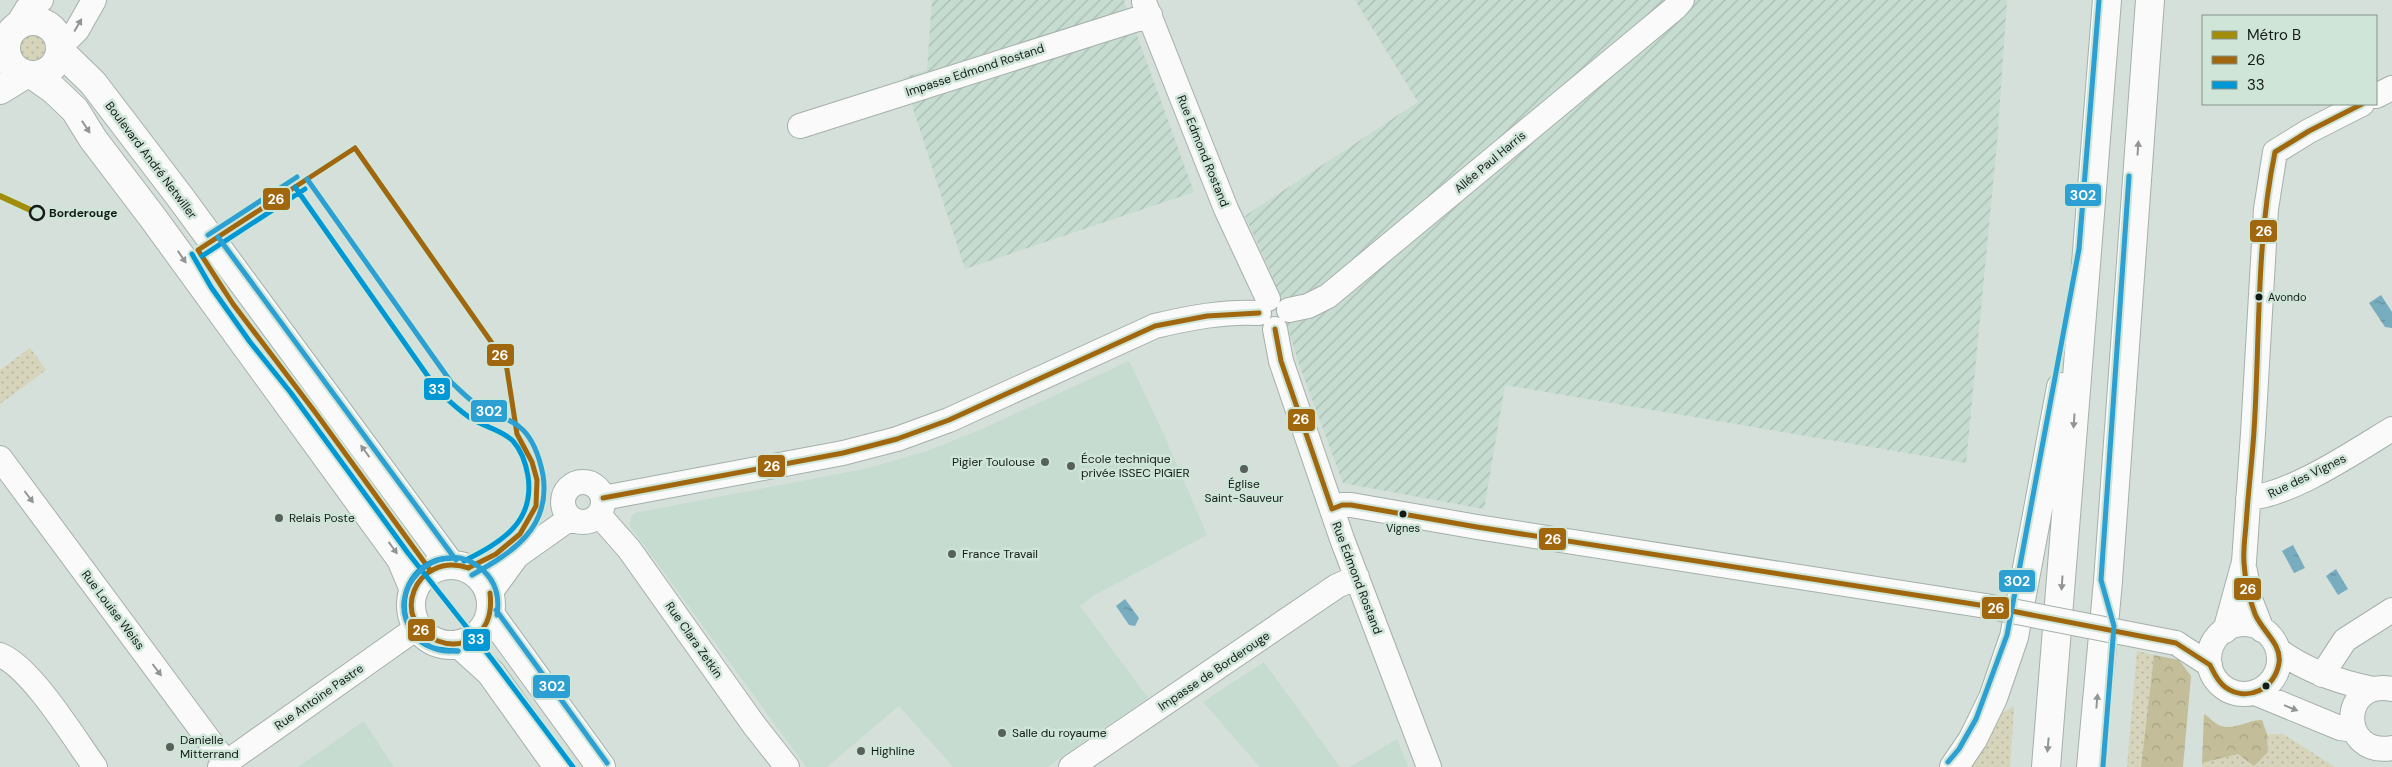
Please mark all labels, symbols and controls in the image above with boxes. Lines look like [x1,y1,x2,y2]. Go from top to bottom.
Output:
legend [2202,15,2377,105]
one-way arrow [74,18,83,31]
text: Métro B [2247,25,2301,45]
street label: Impasse Edmond Rostand [904,40,1046,100]
text: 26 [2247,50,2265,70]
text: 33 [2247,75,2265,95]
street label: Rue Edmond Rostand [1173,93,1233,209]
street label: Boulevard André Netwiller [102,98,201,222]
one-way arrow [81,120,90,134]
street label: Allée Paul Harris [1451,127,1529,197]
one-way arrow [2135,140,2143,156]
line badge: 302 [2064,183,2102,207]
text: 302 [2070,186,2096,204]
line badge: 26 [262,187,291,211]
text: 26 [268,190,285,208]
marker: Borderouge [29,205,45,221]
place label: Borderouge [49,205,118,221]
line badge: 26 [2249,219,2278,243]
text: 26 [2256,222,2273,240]
one-way arrow [177,251,187,264]
place label: Avondo [2268,290,2307,304]
marker: Avondo [2254,292,2264,302]
line badge: 26 [486,343,515,367]
text: 26 [492,346,509,364]
line badge: 33 [423,377,451,401]
text: 33 [429,380,445,398]
line badge: 302 [470,399,508,423]
text: 302 [476,402,502,420]
line badge: 26 [1287,408,1316,432]
text: 26 [1293,410,1310,428]
one-way arrow [2069,413,2077,429]
one-way arrow [360,444,370,457]
street label: Rue des Vignes [2265,450,2349,502]
place label: École technique privée ISSEC PIGIER [1081,451,1190,481]
line badge: 26 [757,454,786,478]
place label: Pigier Toulouse [952,454,1035,470]
marker: Pigier Toulouse [1039,456,1051,468]
text: 26 [764,457,781,475]
marker: École technique privée ISSEC PIGIER [1065,460,1077,472]
marker: Église Saint-Sauveur [1238,463,1250,475]
place label: Église Saint-Sauveur [1205,476,1284,506]
one-way arrow [24,490,34,504]
marker: Vignes [1398,509,1408,519]
place label: Relais Poste [289,510,355,526]
marker: Relais Poste [273,512,285,524]
street label: Rue Edmond Rostand [1328,520,1386,636]
place label: Vignes [1386,521,1420,535]
line badge: 26 [1538,527,1567,551]
text: 26 [1545,530,1562,548]
one-way arrow [388,541,398,554]
place label: France Travail [962,546,1038,562]
marker: France Travail [946,548,958,560]
street label: Rue Louise Weiss [78,567,148,653]
line badge: 302 [1998,569,2036,593]
text: 302 [2004,572,2030,590]
one-way arrow [2057,575,2065,591]
line badge: 26 [2233,577,2262,601]
text: 26 [2240,580,2257,598]
line badge: 26 [1981,596,2010,620]
street label: Rue Clara Zetkin [662,599,726,681]
text: 26 [1988,599,2005,617]
line badge: 26 [407,618,436,642]
text: 26 [413,621,430,639]
street label: Impasse de Borderouge [1155,627,1273,714]
line badge: 33 [462,628,491,652]
text: 33 [468,630,484,648]
street label: Rue Antoine Pastre [271,660,367,734]
one-way arrow [152,663,162,677]
line badge: 302 [532,674,571,699]
text: 302 [539,677,565,695]
unlabelled marker [2261,681,2271,691]
one-way arrow [2093,693,2101,709]
one-way arrow [2284,705,2298,713]
place label: Salle du royaume [1012,725,1107,741]
marker: Salle du royaume [996,727,1008,739]
place label: Danielle Mitterrand [180,732,239,762]
one-way arrow [2044,737,2052,753]
marker: Danielle Mitterrand [164,741,176,753]
place label: Highline [871,743,915,759]
marker: Highline [855,745,867,757]

